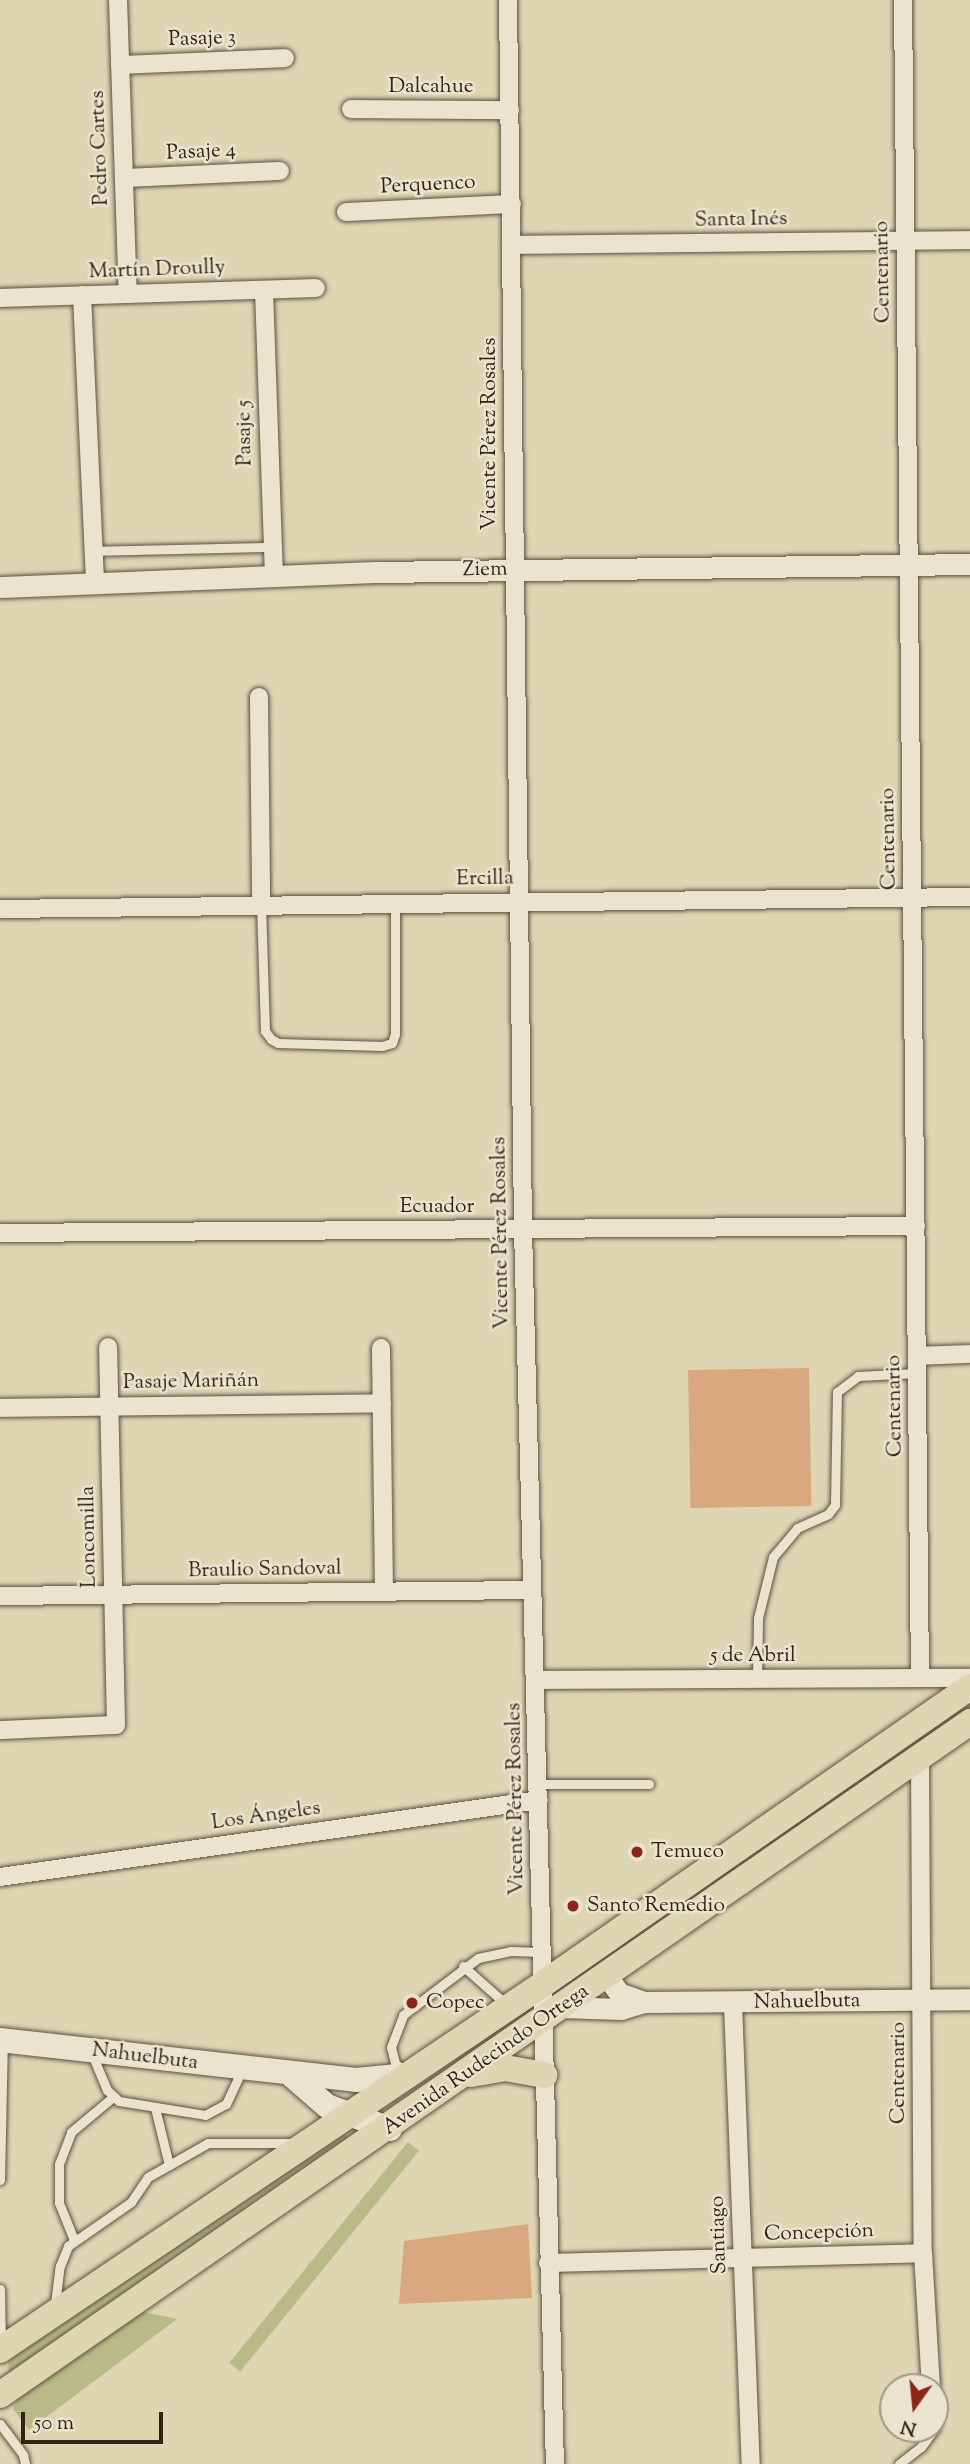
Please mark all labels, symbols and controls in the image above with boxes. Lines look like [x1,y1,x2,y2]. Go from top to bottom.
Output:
street label: Pasaje 3 [168,25,236,53]
street label: Dalcahue [388,74,474,100]
street label: Pedro Cartes [85,90,115,206]
street label: Pasaje 4 [166,138,236,166]
street label: Perquenco [380,170,476,200]
street label: Santa Inés [694,207,788,233]
street label: Centenario [870,221,896,323]
street label: Martín Droully [88,255,226,285]
street label: Vicente Pérez Rosales [477,338,503,530]
street label: Pasaje 5 [232,400,258,466]
street label: Ziem [462,557,508,583]
street label: Centenario [876,788,902,890]
street label: Ercilla [456,866,514,892]
street label: Vicente Pérez Rosales [487,1136,515,1330]
street label: Ecuador [400,1194,474,1220]
street label: Centenario [882,1355,908,1457]
street label: Pasaje Mariñán [123,1368,259,1396]
street label: Loncomilla [76,1486,102,1588]
street label: Braulio Sandoval [188,1556,342,1584]
street label: 5 de Abril [710,1643,796,1669]
street label: Vicente Pérez Rosales [502,1702,530,1896]
street label: Los Ángeles [210,1796,322,1836]
place label: Temuco [651,1839,724,1865]
marker: Temuco [629,1844,645,1860]
place label: Santo Remedio [587,1893,725,1919]
marker: Santo Remedio [565,1898,581,1914]
street label: Avenida Rudecindo Ortega [378,1979,594,2141]
street label: Nahuelbuta [753,1988,861,2016]
place label: Copec [426,1990,485,2016]
marker: Copec [404,1995,420,2011]
street label: Centenario [886,2022,912,2124]
street label: Nahuelbuta [91,2038,199,2076]
street label: Santiago [705,2195,733,2275]
street label: Concepción [764,2218,874,2248]
north arrow [879,2373,949,2443]
scale bar [24,2398,166,2442]
text: 50 m [34,2409,74,2439]
text: N [898,2412,920,2442]

